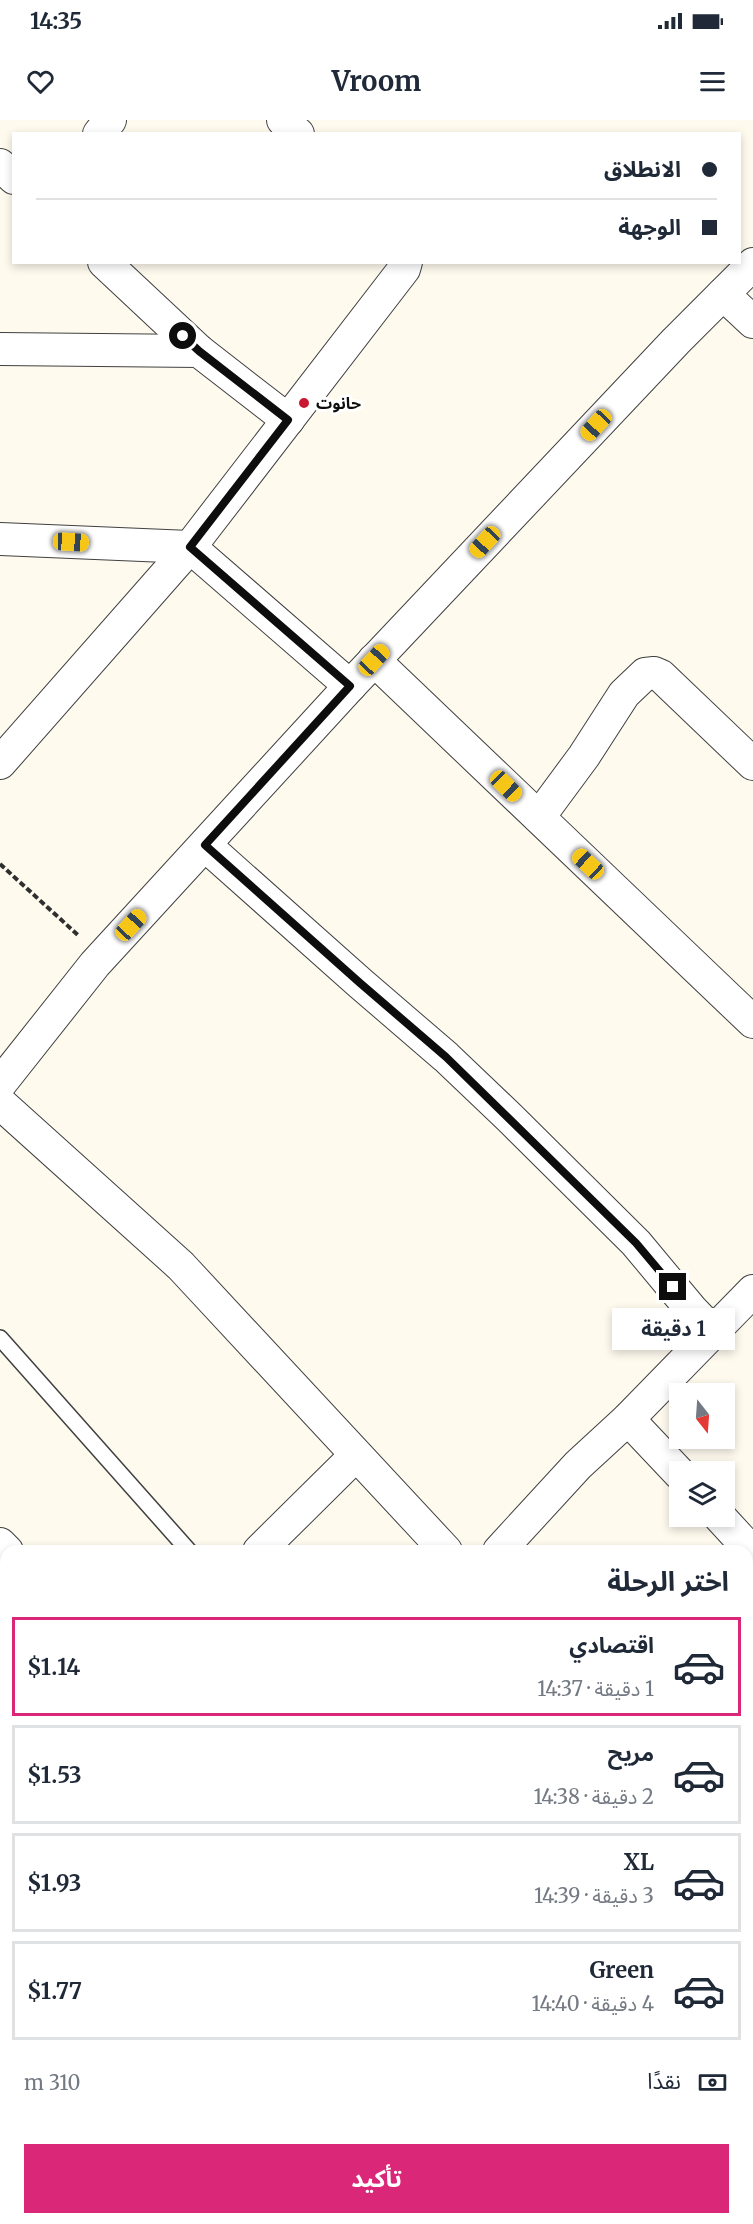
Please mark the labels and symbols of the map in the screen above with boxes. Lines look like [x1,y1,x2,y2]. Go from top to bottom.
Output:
route start [169,322,196,349]
place label: حانوت [316,393,361,413]
marker: حانوت [297,396,311,410]
car [577,406,615,444]
car [466,523,504,561]
car [53,532,89,552]
car [355,641,393,679]
car [487,767,525,805]
car [569,845,607,883]
car [112,906,150,944]
route end [659,1273,686,1300]
callout: 1 دقيقة [612,1308,734,1350]
north arrow [669,1383,735,1449]

